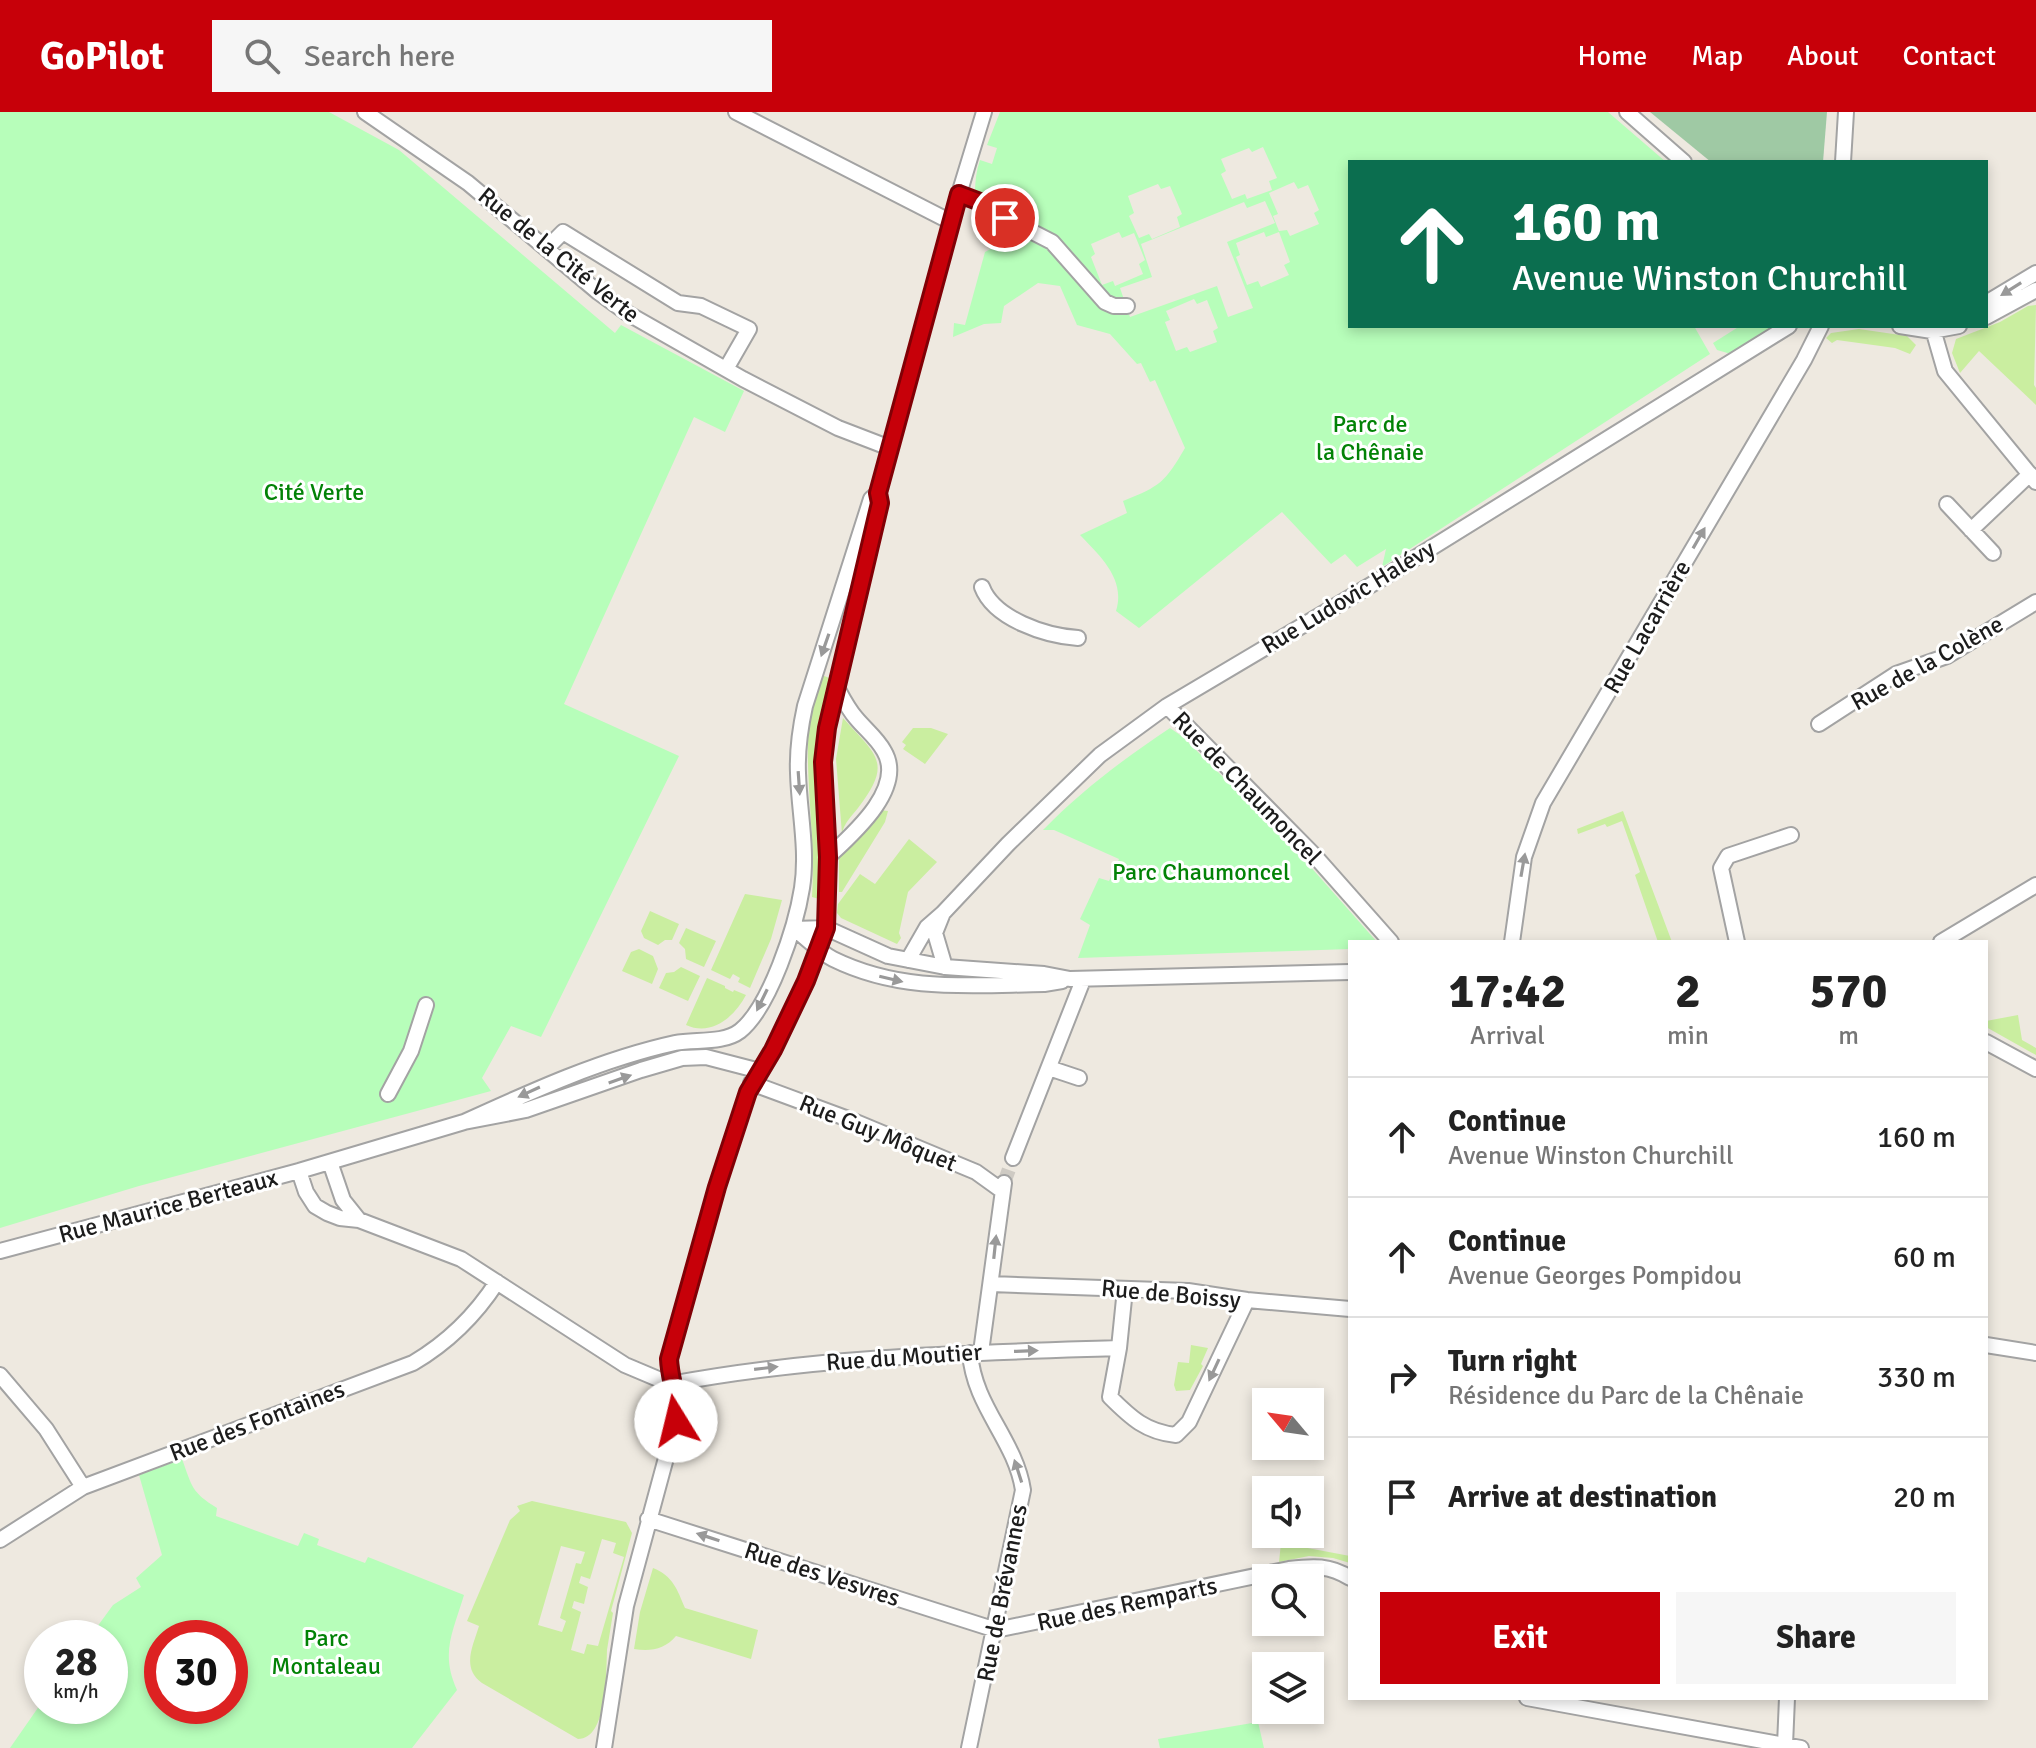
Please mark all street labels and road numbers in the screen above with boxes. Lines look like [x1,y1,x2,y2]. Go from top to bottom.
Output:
street label: Rue de la Cité Verte [472,181,646,329]
street label: Rue Ludovic Halévy [1256,533,1440,661]
street label: Rue Lacarrière [1597,555,1697,699]
street label: Rue de la Colène [1846,609,2008,717]
street label: Rue de Chaumoncel [1166,705,1328,871]
street label: Rue Guy Môquet [795,1088,961,1178]
street label: Rue Maurice Berteaux [55,1162,281,1250]
street label: Rue de Boissy [1100,1273,1242,1315]
street label: Rue du Moutier [825,1337,983,1377]
street label: Rue des Fontaines [165,1374,349,1468]
street label: Rue de Brévannes [970,1502,1034,1684]
street label: Rue des Vesvres [740,1535,904,1613]
street label: Rue des Remparts [1034,1570,1220,1638]

